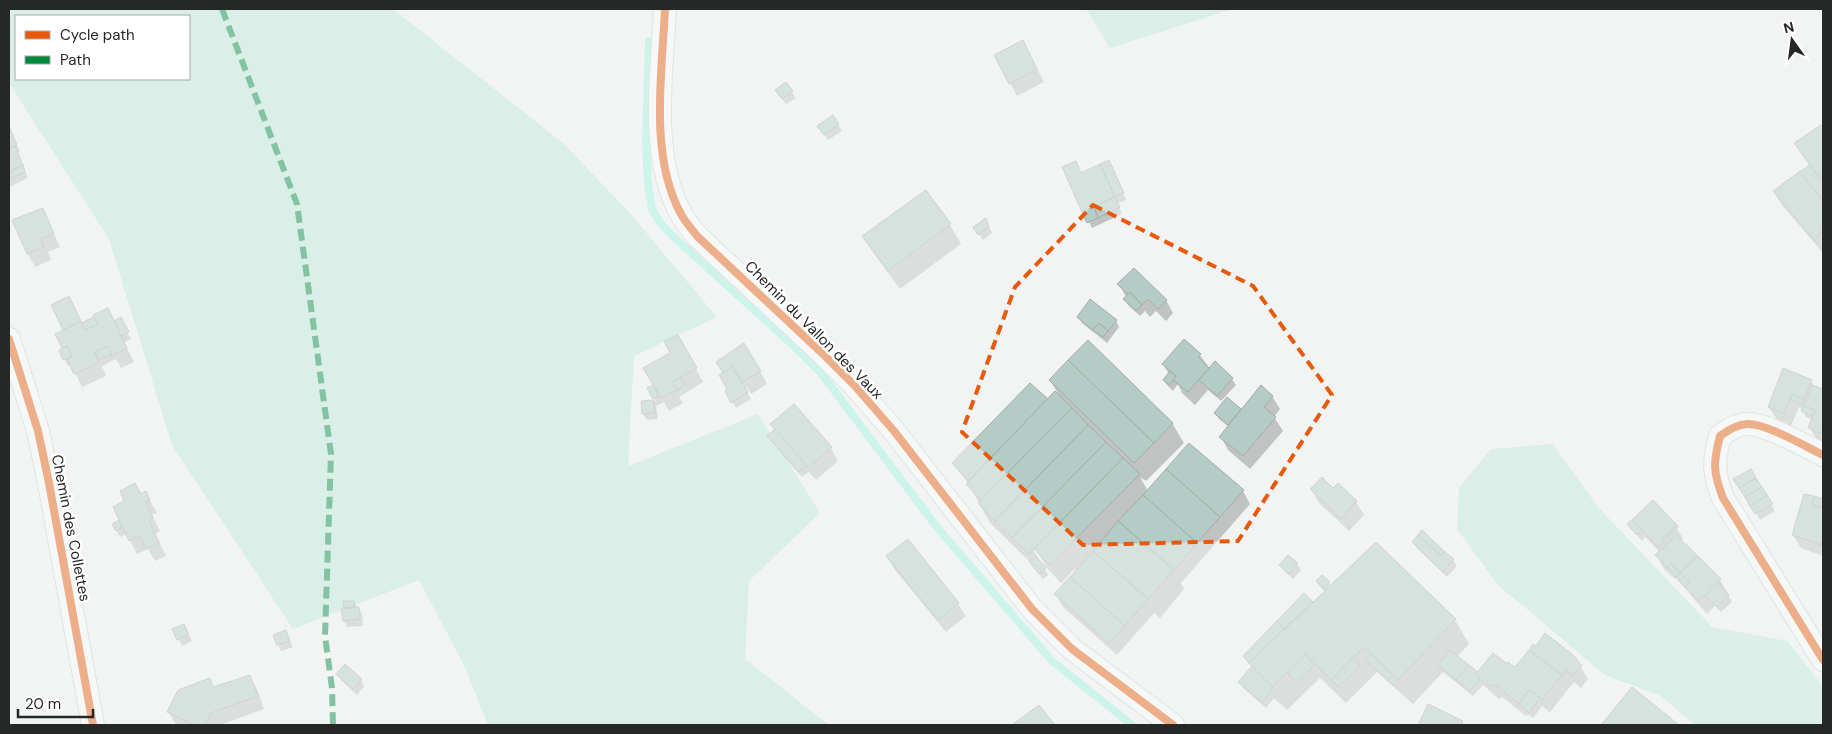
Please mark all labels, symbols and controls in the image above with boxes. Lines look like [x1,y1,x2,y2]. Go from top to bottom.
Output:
legend [15,15,190,80]
north arrow [1767,15,1817,65]
text: N [1782,17,1796,37]
text: Cycle path [60,25,135,45]
text: Path [60,50,91,70]
street label: Chemin du Vallon des Vaux [741,257,888,404]
street label: Chemin des Collettes [47,453,95,603]
scale bar [18,686,92,718]
text: 20 m [25,694,61,714]

